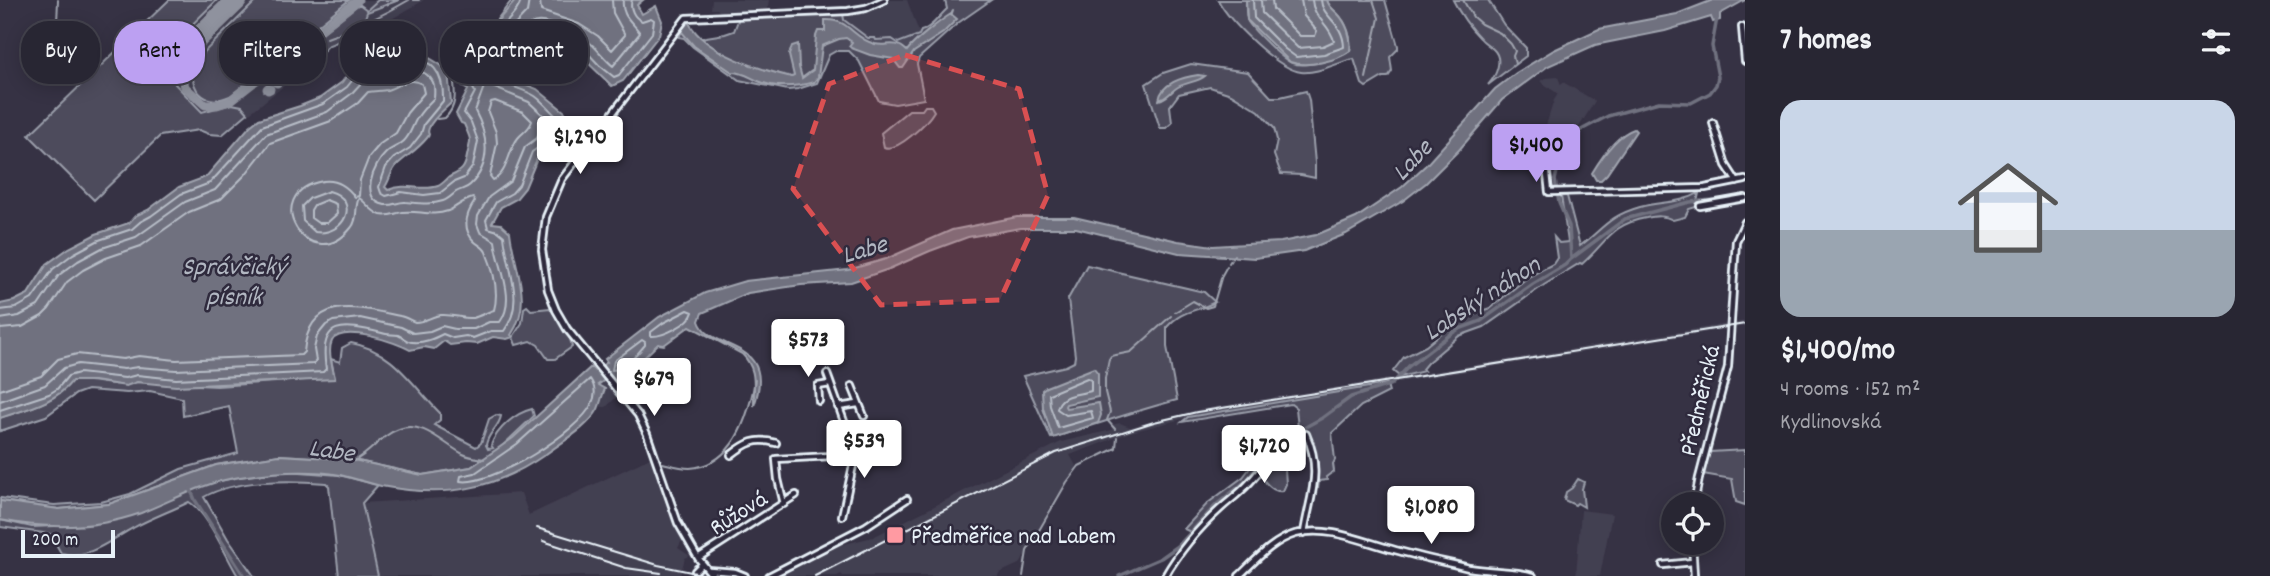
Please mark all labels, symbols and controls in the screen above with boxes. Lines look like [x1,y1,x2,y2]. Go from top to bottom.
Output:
chip: Buy [21,21,100,84]
chip: Rent [114,21,205,84]
chip: Filters [219,21,326,84]
chip: New [340,21,426,84]
chip: Apartment [440,21,588,84]
text: 7 homes [1780,21,1872,64]
icon: filters [2197,23,2235,61]
pin: $1,290 [523,116,637,176]
text: $1,290 [553,122,607,155]
pin: $1,400 [1479,124,1593,184]
text: $1,400 [1508,130,1564,163]
water label: Labe [1384,131,1444,191]
icon: home [1945,145,2071,271]
water label: Labe [838,227,893,275]
water label: Labský náhon [1417,248,1549,352]
water label: Správčický písník [182,250,290,317]
pin: $573 [767,320,849,379]
text: $573 [787,325,829,358]
text: $1,400/mo [1780,331,1895,374]
street label: Předměřická [1673,342,1731,460]
pin: $679 [613,358,695,418]
text: $679 [633,364,675,397]
text: 4 rooms · 152 m² [1780,374,1920,407]
text: Kydlinovská [1780,407,1881,440]
pin: $539 [823,420,905,480]
text: $539 [842,426,886,459]
pin: $1,720 [1207,426,1321,485]
water label: Labe [306,431,358,474]
text: $1,720 [1238,431,1290,464]
street label: Růžová [704,483,775,546]
pin: $1,080 [1374,486,1488,546]
text: $1,080 [1403,492,1459,525]
map controls [1661,492,1724,555]
button: locate [1661,492,1724,555]
place label: Předměřice nad Labem [911,521,1116,555]
marker: Předměřice nad Labem [885,525,905,545]
scale bar [21,527,116,559]
text: 200 m [32,528,78,555]

